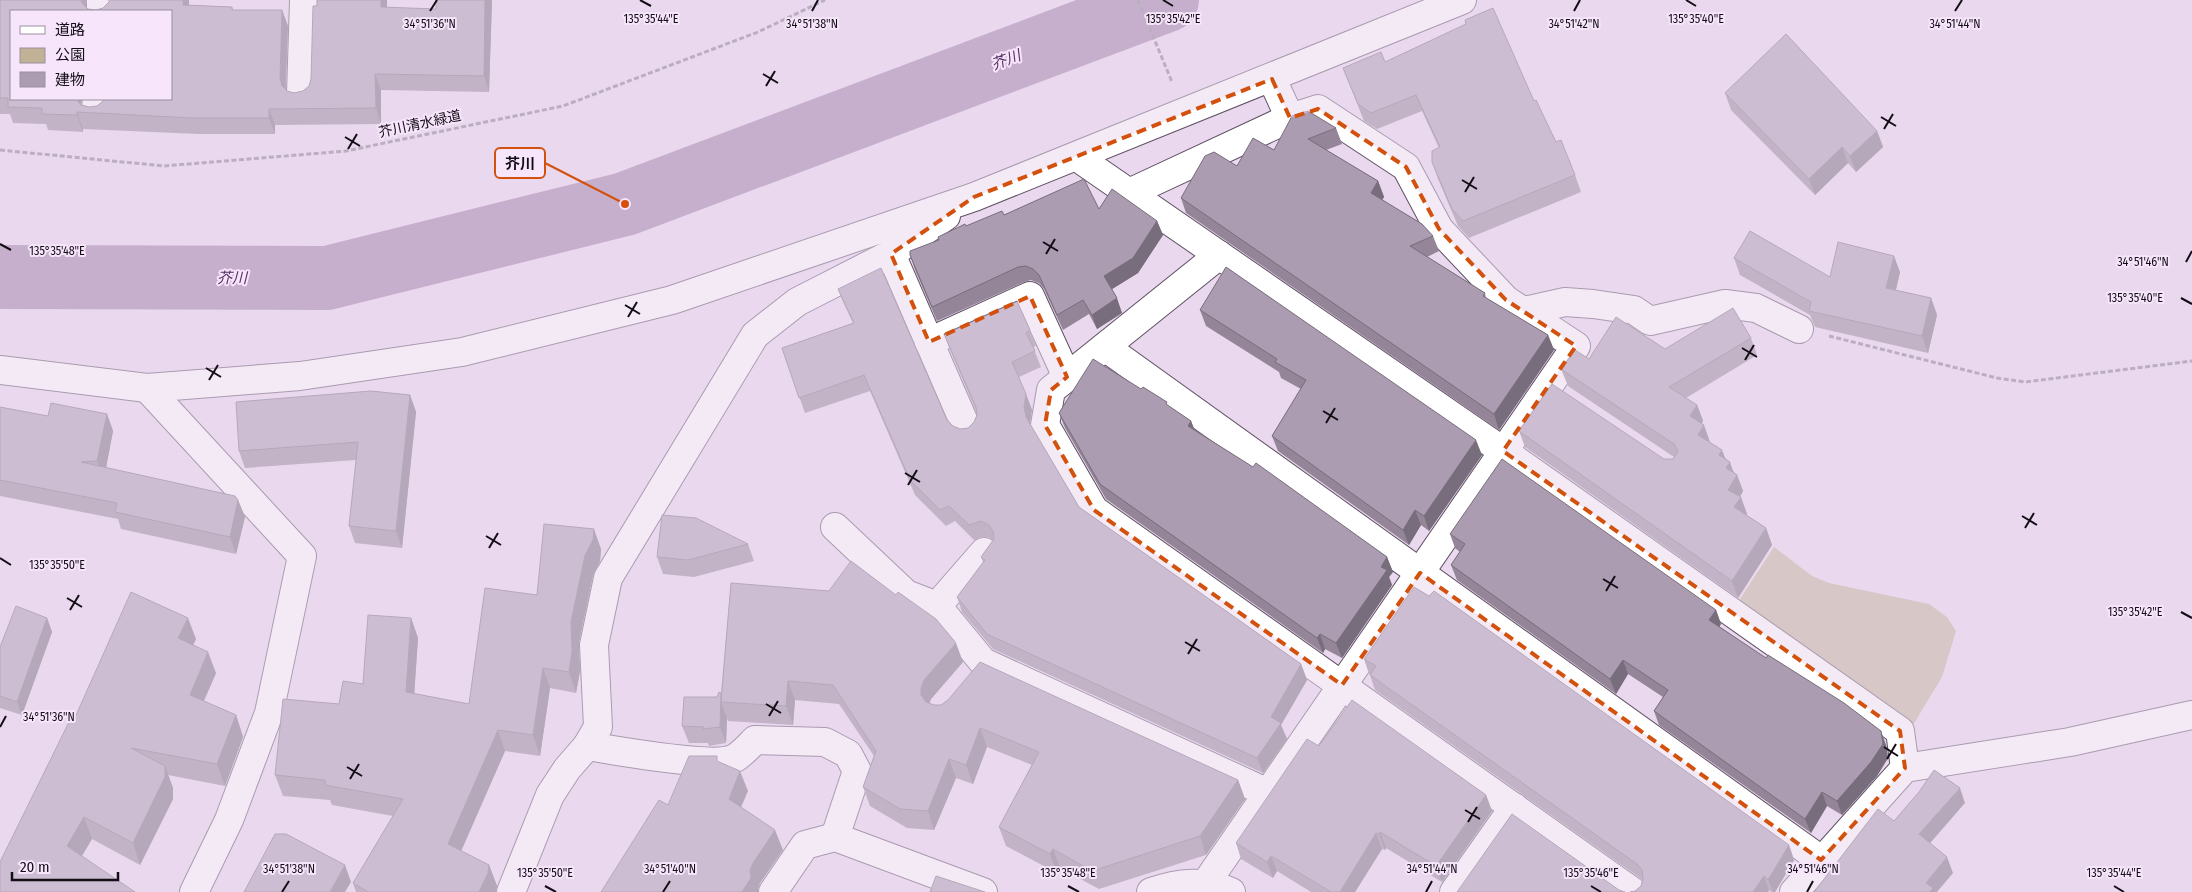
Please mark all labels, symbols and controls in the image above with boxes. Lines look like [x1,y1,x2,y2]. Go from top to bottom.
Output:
legend [10,10,172,100]
text: 135°35'44"E [624,12,679,26]
text: 135°35'42"E [1146,12,1201,26]
text: 135°35'40"E [1668,12,1724,26]
text: 34°51'36"N [404,17,456,31]
text: 34°51'38"N [786,17,838,31]
text: 34°51'42"N [1548,17,1600,31]
text: 34°51'44"N [1929,17,1981,31]
text: 道路 [55,21,85,39]
text: 公園 [55,46,85,64]
water label: 芥川 [989,46,1025,74]
text: 建物 [55,71,85,89]
street label: 芥川清水緑道 [377,107,463,141]
callout: 芥川 [495,148,545,178]
text: 芥川 [505,155,535,173]
text: 135°35'48"E [29,244,85,258]
text: 34°51'46"N [2117,255,2169,269]
water label: 芥川 [217,269,249,287]
text: 135°35'40"E [2107,291,2163,305]
text: 135°35'50"E [29,558,85,572]
text: 135°35'42"E [2108,605,2163,619]
text: 34°51'36"N [23,710,75,724]
scale bar [12,850,119,882]
text: 20 m [20,858,50,876]
text: 34°51'38"N [263,862,315,876]
text: 34°51'40"N [644,862,696,876]
text: 34°51'44"N [1406,862,1458,876]
text: 34°51'46"N [1787,862,1839,876]
text: 135°35'50"E [517,866,573,880]
text: 135°35'48"E [1040,866,1096,880]
text: 135°35'46"E [1563,866,1619,880]
text: 135°35'44"E [2087,866,2142,880]

